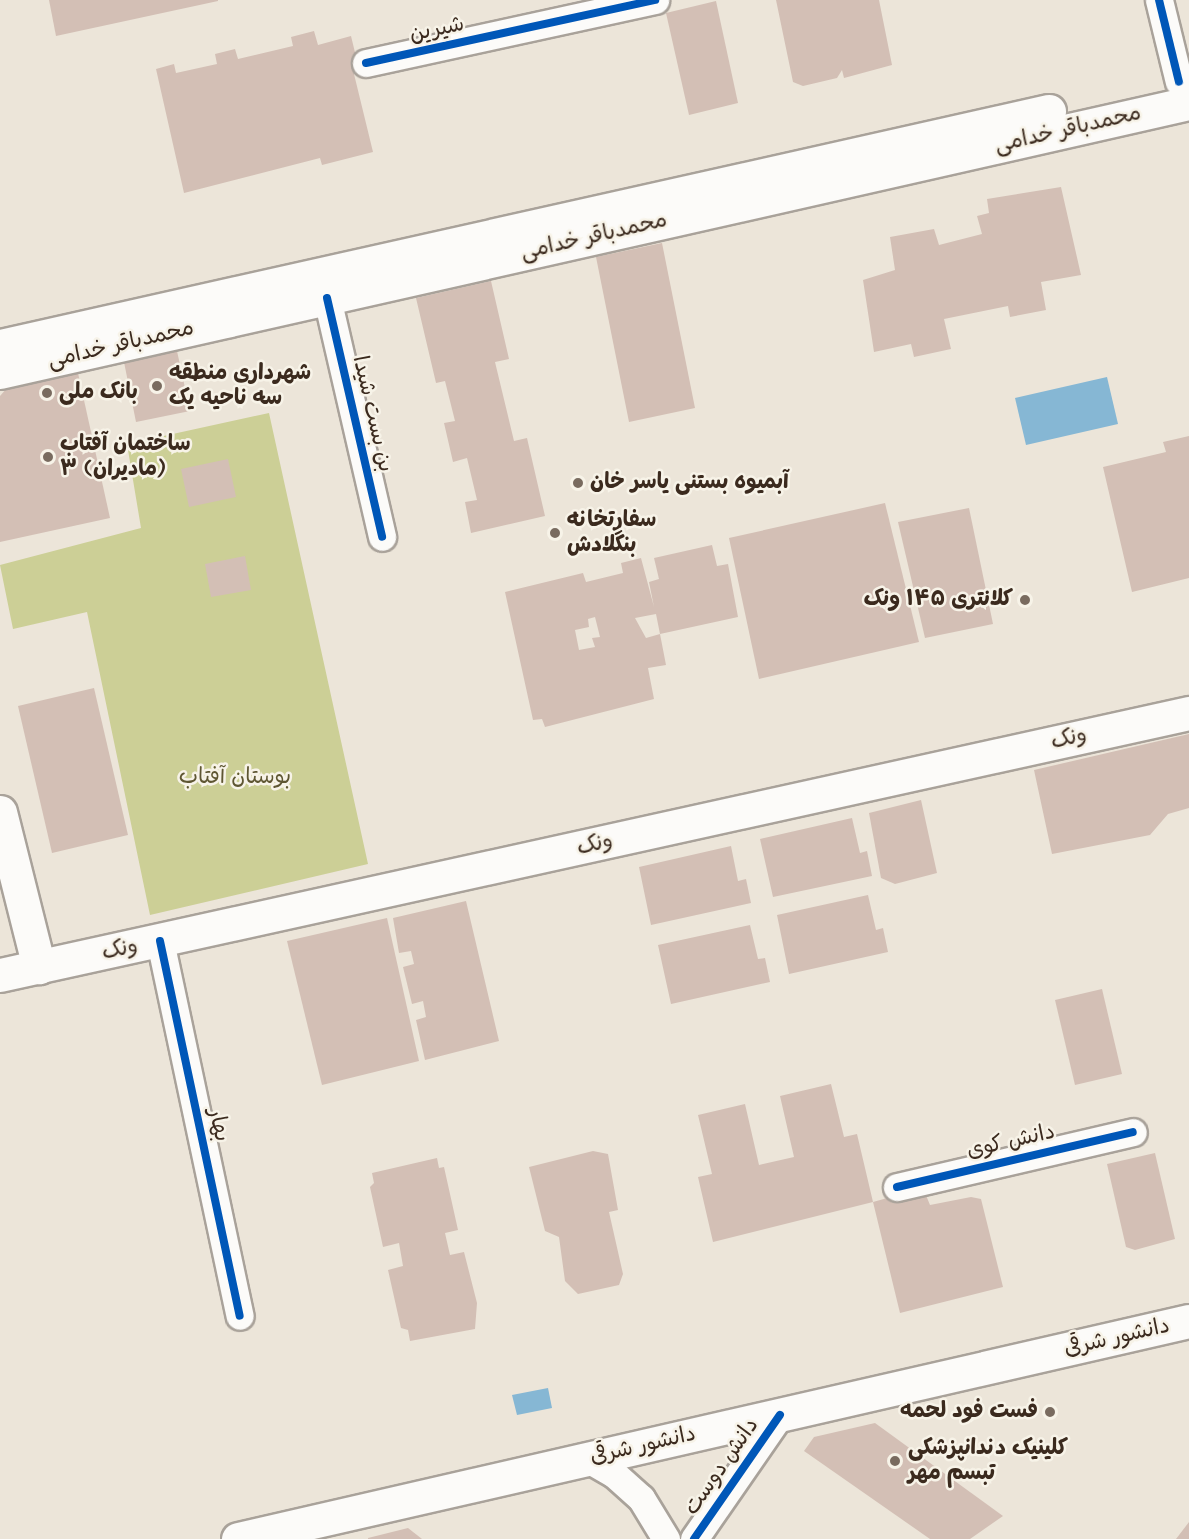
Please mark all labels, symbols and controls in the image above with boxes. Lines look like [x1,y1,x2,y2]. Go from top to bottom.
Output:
street label: شیرین [407,11,467,49]
street label: محمدباقر خدامی [992,100,1144,160]
street label: محمدباقر خدامی [518,207,670,267]
street label: محمدباقر خدامی [45,315,197,375]
street label: بن بست شیدا [346,353,398,475]
place label: شهرداری منطقه سه ناحیه یک [169,360,311,412]
marker: شهرداری منطقه سه ناحیه یک [150,379,164,393]
place label: بانک ملی [59,380,138,406]
marker: بانک ملی [40,386,54,400]
place label: ساختمان آفتاب ۳ (مادیران) [60,431,191,482]
marker: ساختمان آفتاب ۳ (مادیران) [41,450,55,464]
place label: آبمیوه بستنی یاسر خان [590,470,789,496]
marker: آبمیوه بستنی یاسر خان [571,476,585,490]
place label: سفارتخانه بنگلادش [567,507,656,558]
marker: سفارتخانه بنگلادش [548,526,562,540]
place label: کلانتری ۱۴۵ ونک [864,587,1013,613]
marker: کلانتری ۱۴۵ ونک [1018,593,1032,607]
street label: ونک [1049,722,1089,756]
park label: بوستان آفتاب [179,765,291,791]
street label: ونک [575,828,615,862]
street label: ونک [100,933,140,967]
street label: بهار [202,1106,234,1144]
street label: دانش کوی [964,1119,1058,1165]
street label: دانشور شرقی [1062,1313,1172,1363]
place label: فست فود لحمه [900,1399,1038,1425]
marker: فست فود لحمه [1043,1405,1057,1419]
street label: دانش دوست [679,1413,765,1521]
street label: دانشور شرقی [588,1421,698,1471]
place label: کلینیک دندانپزشکی تبسم مهر [908,1435,1068,1486]
marker: کلینیک دندانپزشکی تبسم مهر [886,1452,904,1470]

